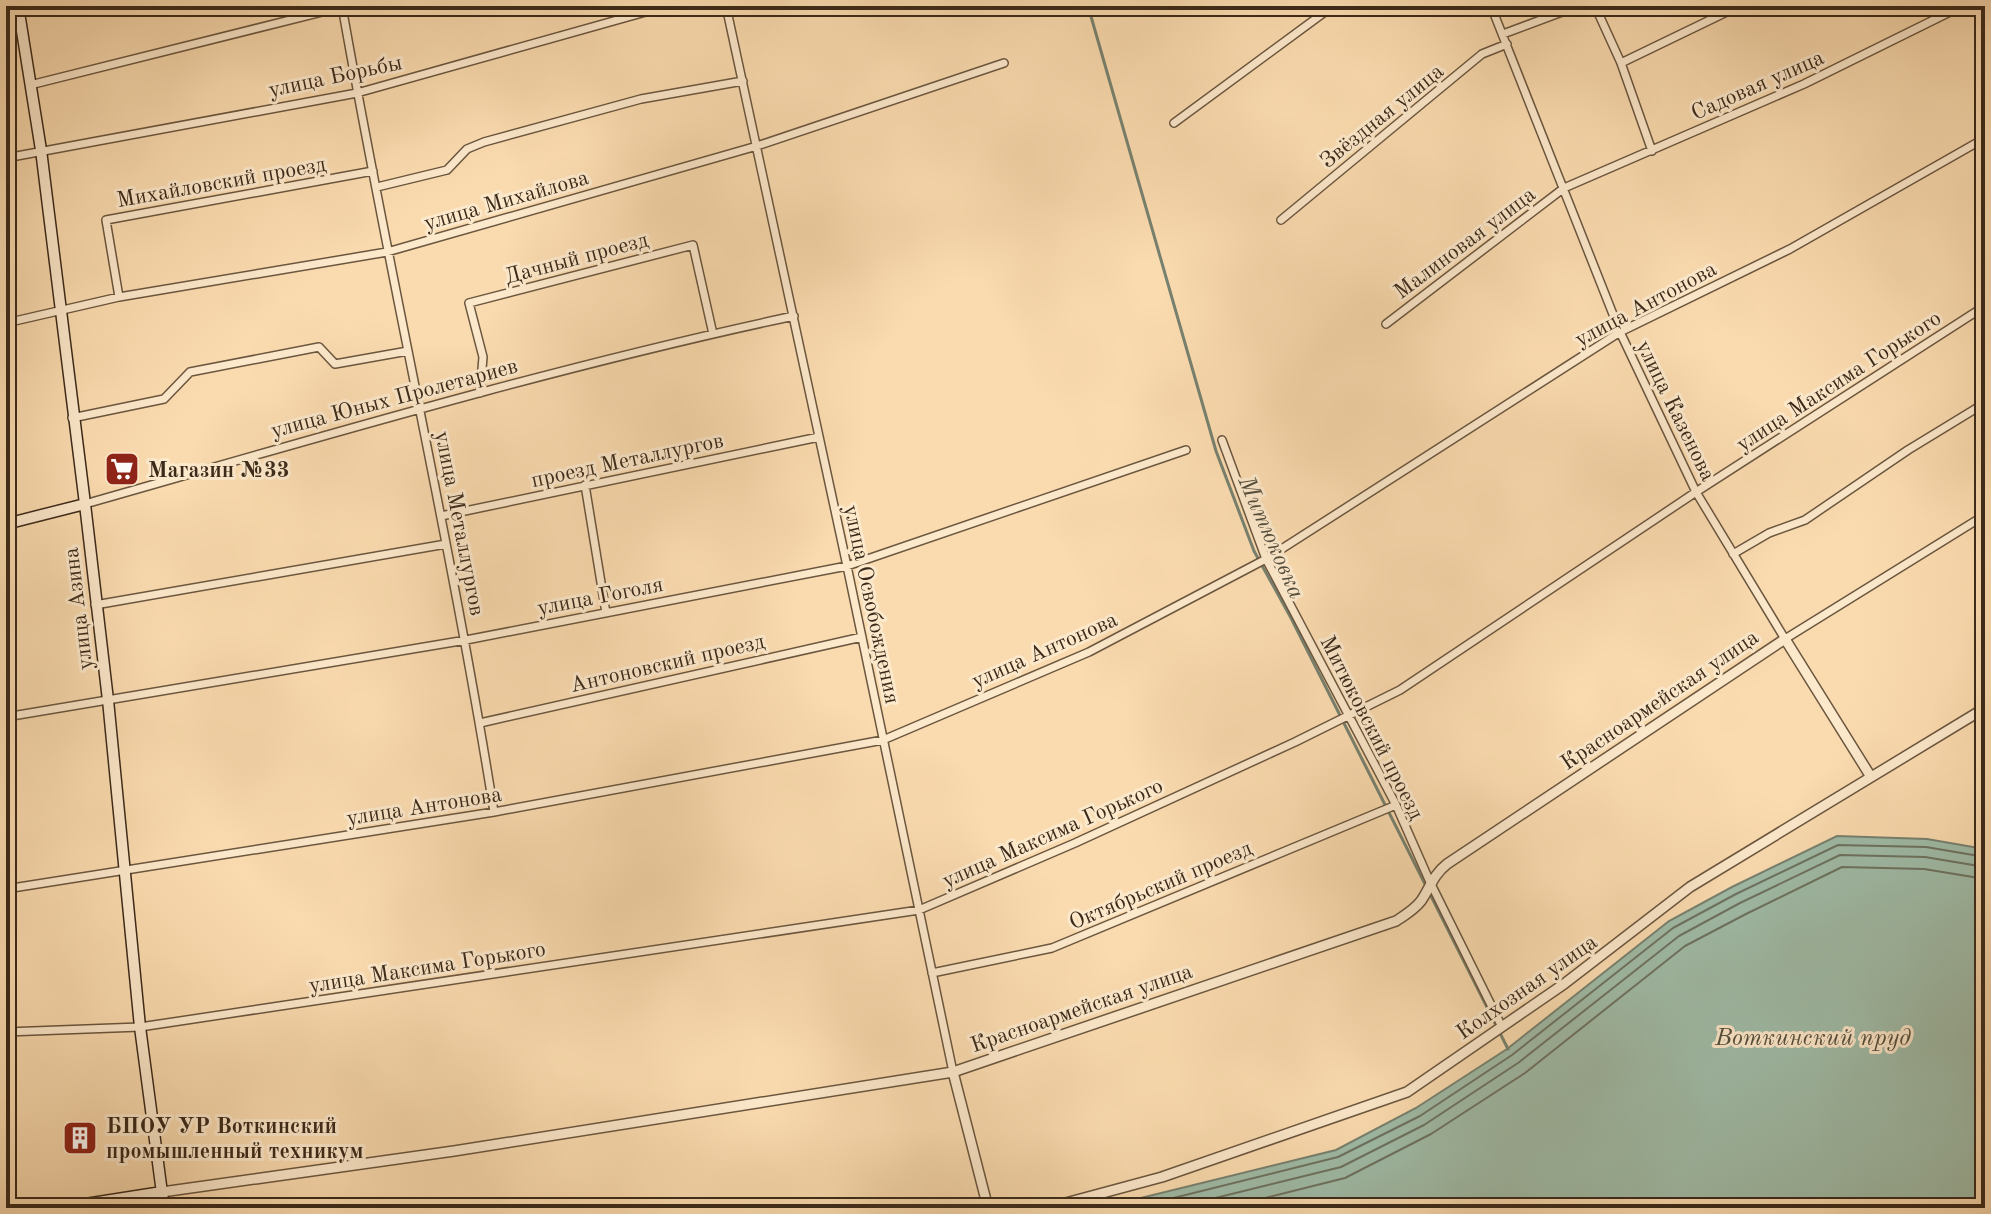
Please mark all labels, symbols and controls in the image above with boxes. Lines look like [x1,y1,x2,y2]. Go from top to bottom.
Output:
street label: Садовая улица [1688,47,1828,125]
street label: улица Борьбы [267,52,404,102]
street label: Звёздная улица [1316,60,1448,173]
street label: Михайловский проезд [115,154,328,212]
street label: улица Михайлова [422,167,592,235]
street label: Малиновая улица [1390,183,1540,304]
street label: Дачный проезд [502,229,651,289]
street label: улица Антонова [1571,258,1721,351]
street label: улица Максима Горького [1733,307,1945,456]
street label: улица Казенова [1632,337,1719,485]
street label: улица Юных Пролетариев [269,355,520,443]
street label: улица Металлургов [430,429,488,617]
street label: проезд Металлургов [529,430,726,492]
supermarket icon: Магазин №33 [103,450,141,488]
place label: Магазин №33 [148,460,289,482]
water label: Митюковка [1232,472,1308,603]
street label: улица Освобождения [839,503,903,706]
street label: улица Азина [61,546,97,671]
street label: улица Гоголя [535,574,665,620]
street label: улица Антонова [969,609,1121,693]
street label: Красноармейская улица [1557,626,1763,775]
street label: Антоновский проезд [568,631,767,697]
street label: Митюковский проезд [1315,632,1427,824]
street label: улица Максима Горького [939,775,1167,893]
street label: улица Антонова [345,784,504,830]
street label: Октябрьский проезд [1066,837,1256,934]
street label: Колхозная улица [1453,931,1602,1044]
street label: улица Максима Горького [307,938,547,998]
street label: Красноармейская улица [968,961,1196,1057]
water label: Воткинский пруд [1714,1027,1911,1051]
place label: БПОУ УР Воткинский промышленный техникум [106,1116,364,1163]
building icon: БПОУ УР Воткинский промышленный техникум [61,1119,99,1157]

